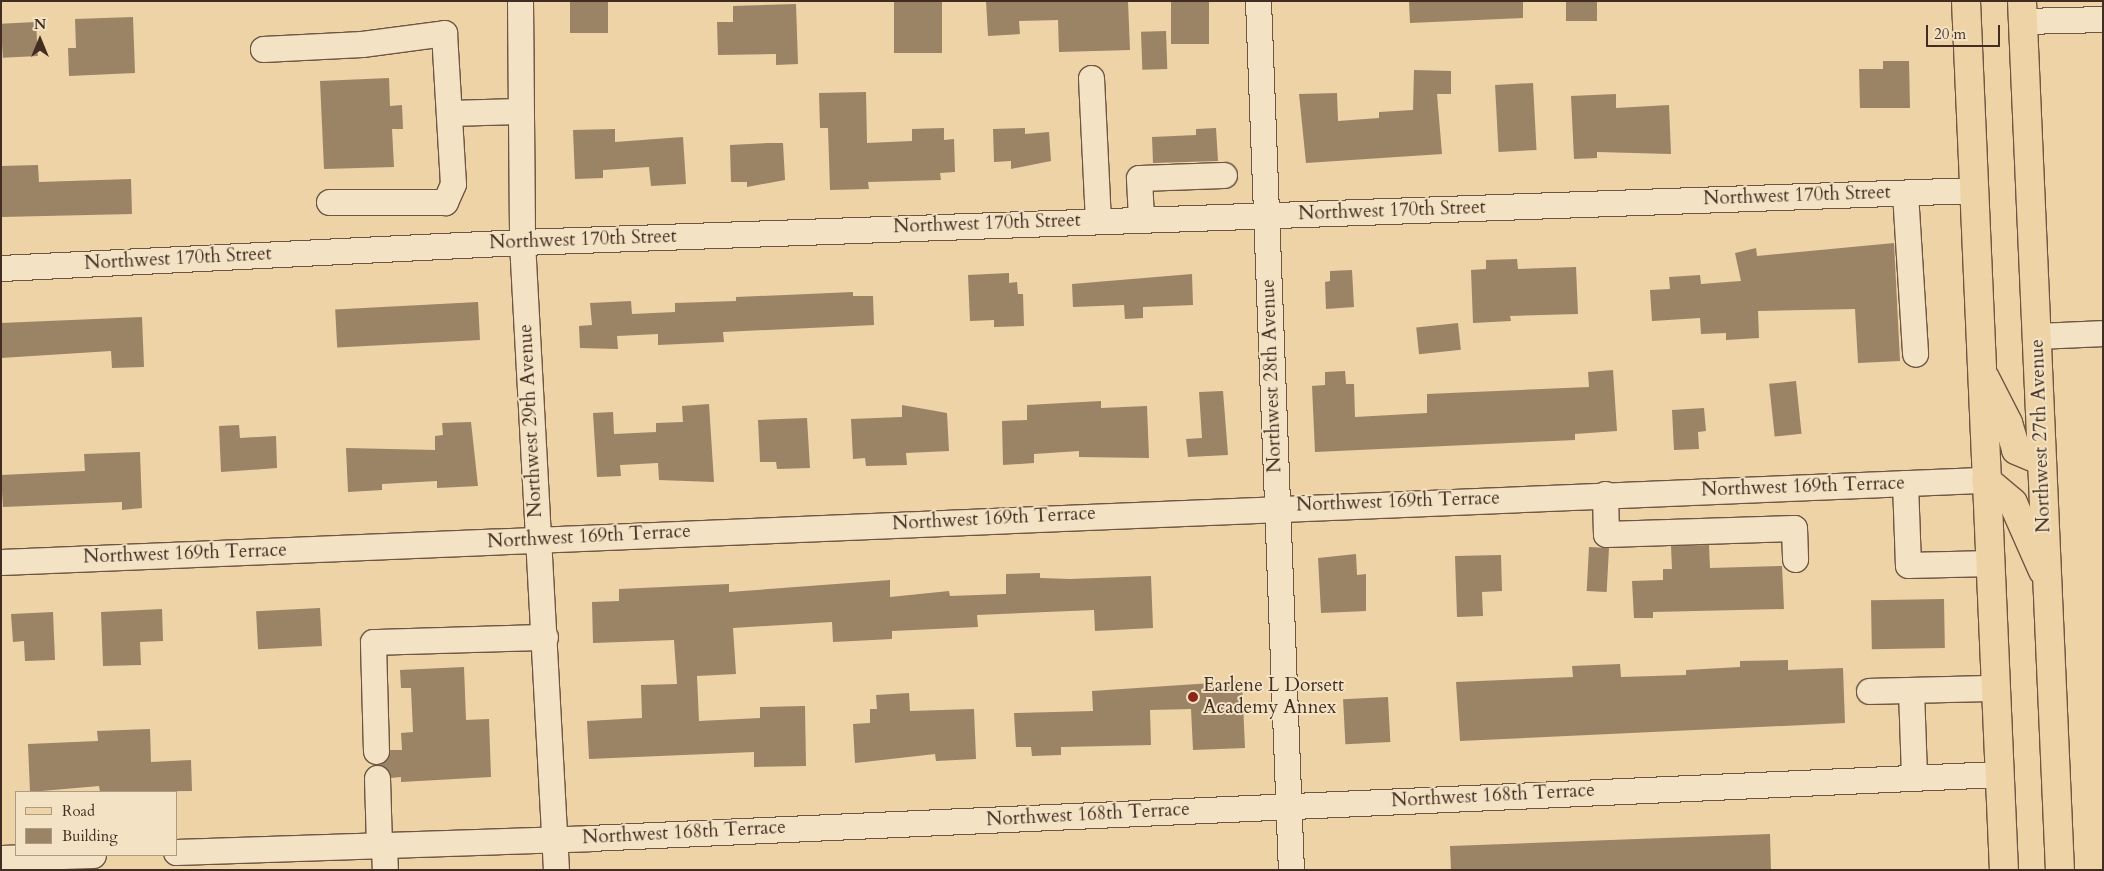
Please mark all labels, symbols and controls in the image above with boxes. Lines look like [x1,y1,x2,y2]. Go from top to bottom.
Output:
north arrow [15,15,65,65]
text: N [34,15,46,34]
scale bar [1929,15,2003,47]
text: 20 m [1934,24,1966,44]
street label: Northwest 170th Street [1703,181,1891,211]
street label: Northwest 170th Street [1298,196,1486,226]
street label: Northwest 170th Street [893,209,1081,239]
street label: Northwest 170th Street [489,225,677,255]
street label: Northwest 170th Street [84,243,272,275]
street label: Northwest 28th Avenue [1257,279,1287,473]
street label: Northwest 29th Avenue [515,324,547,518]
street label: Northwest 27th Avenue [2026,339,2056,533]
street label: Northwest 169th Terrace [1701,472,1905,502]
street label: Northwest 169th Terrace [1296,487,1500,517]
street label: Northwest 169th Terrace [892,502,1096,536]
street label: Northwest 169th Terrace [487,520,691,554]
street label: Northwest 169th Terrace [83,539,287,569]
place label: Earlene L Dorsett Academy Annex [1203,675,1344,719]
marker: Earlene L Dorsett Academy Annex [1187,691,1199,703]
street label: Northwest 168th Terrace [1391,779,1595,813]
legend [15,791,178,856]
street label: Northwest 168th Terrace [986,798,1190,832]
text: Road [62,801,95,821]
street label: Northwest 168th Terrace [582,816,786,850]
text: Building [62,826,118,846]

